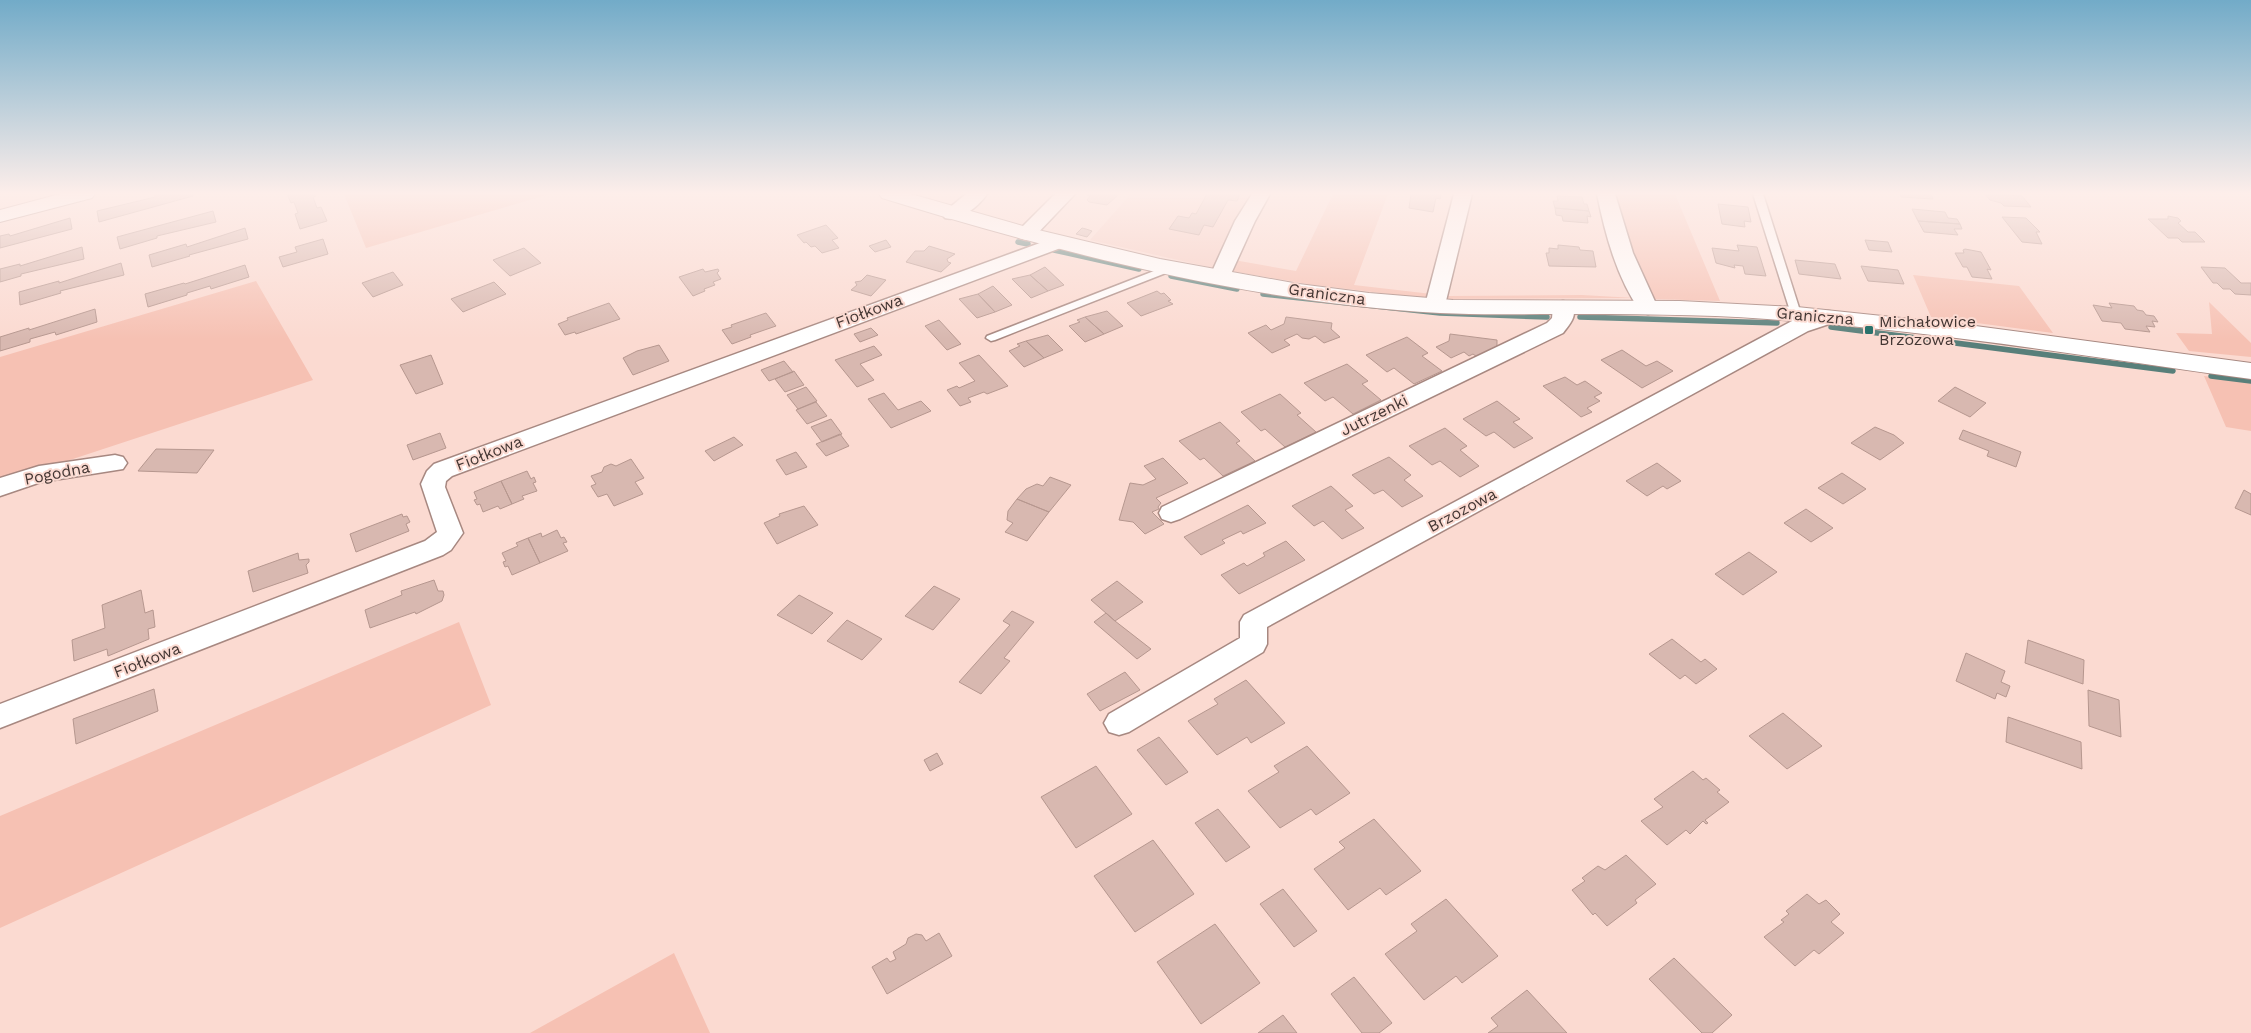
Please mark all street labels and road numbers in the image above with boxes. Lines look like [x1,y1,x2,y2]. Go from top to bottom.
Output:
street label: Graniczna [1287,279,1367,309]
street label: Fiołkowa [833,290,905,332]
street label: Graniczna [1776,303,1854,329]
street label: Jutrzenki [1337,390,1411,440]
street label: Fiołkowa [453,432,525,474]
street label: Pogodna [23,457,91,489]
street label: Brzozowa [1424,484,1500,536]
street label: Fiołkowa [111,639,183,681]

